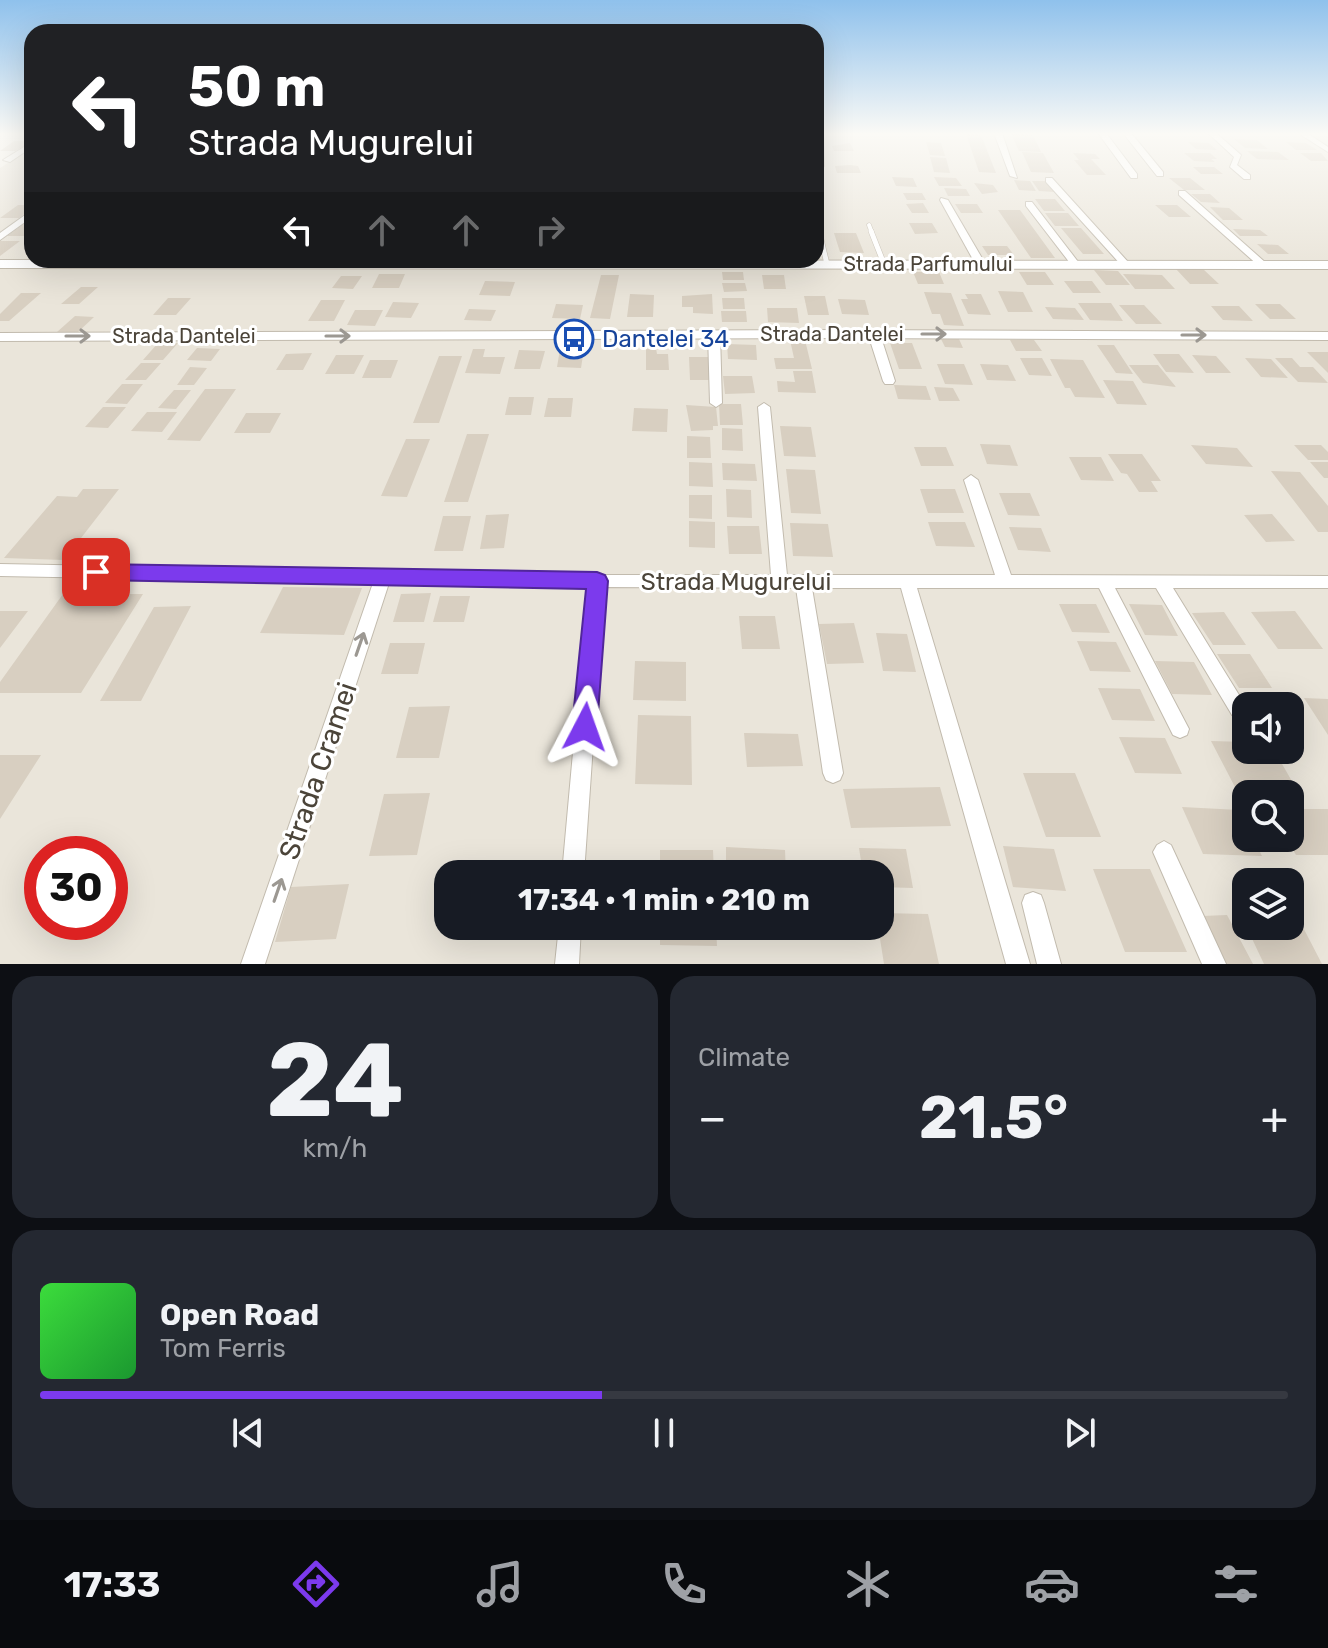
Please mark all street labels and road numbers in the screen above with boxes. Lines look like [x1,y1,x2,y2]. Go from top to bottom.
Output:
street label: Strada Parfumului [843,252,1013,276]
street label: Strada Dantelei [760,322,904,346]
street label: Strada Dantelei [112,324,256,348]
street label: Strada Mugurelui [641,568,831,596]
street label: Strada Cramei [272,678,364,864]

